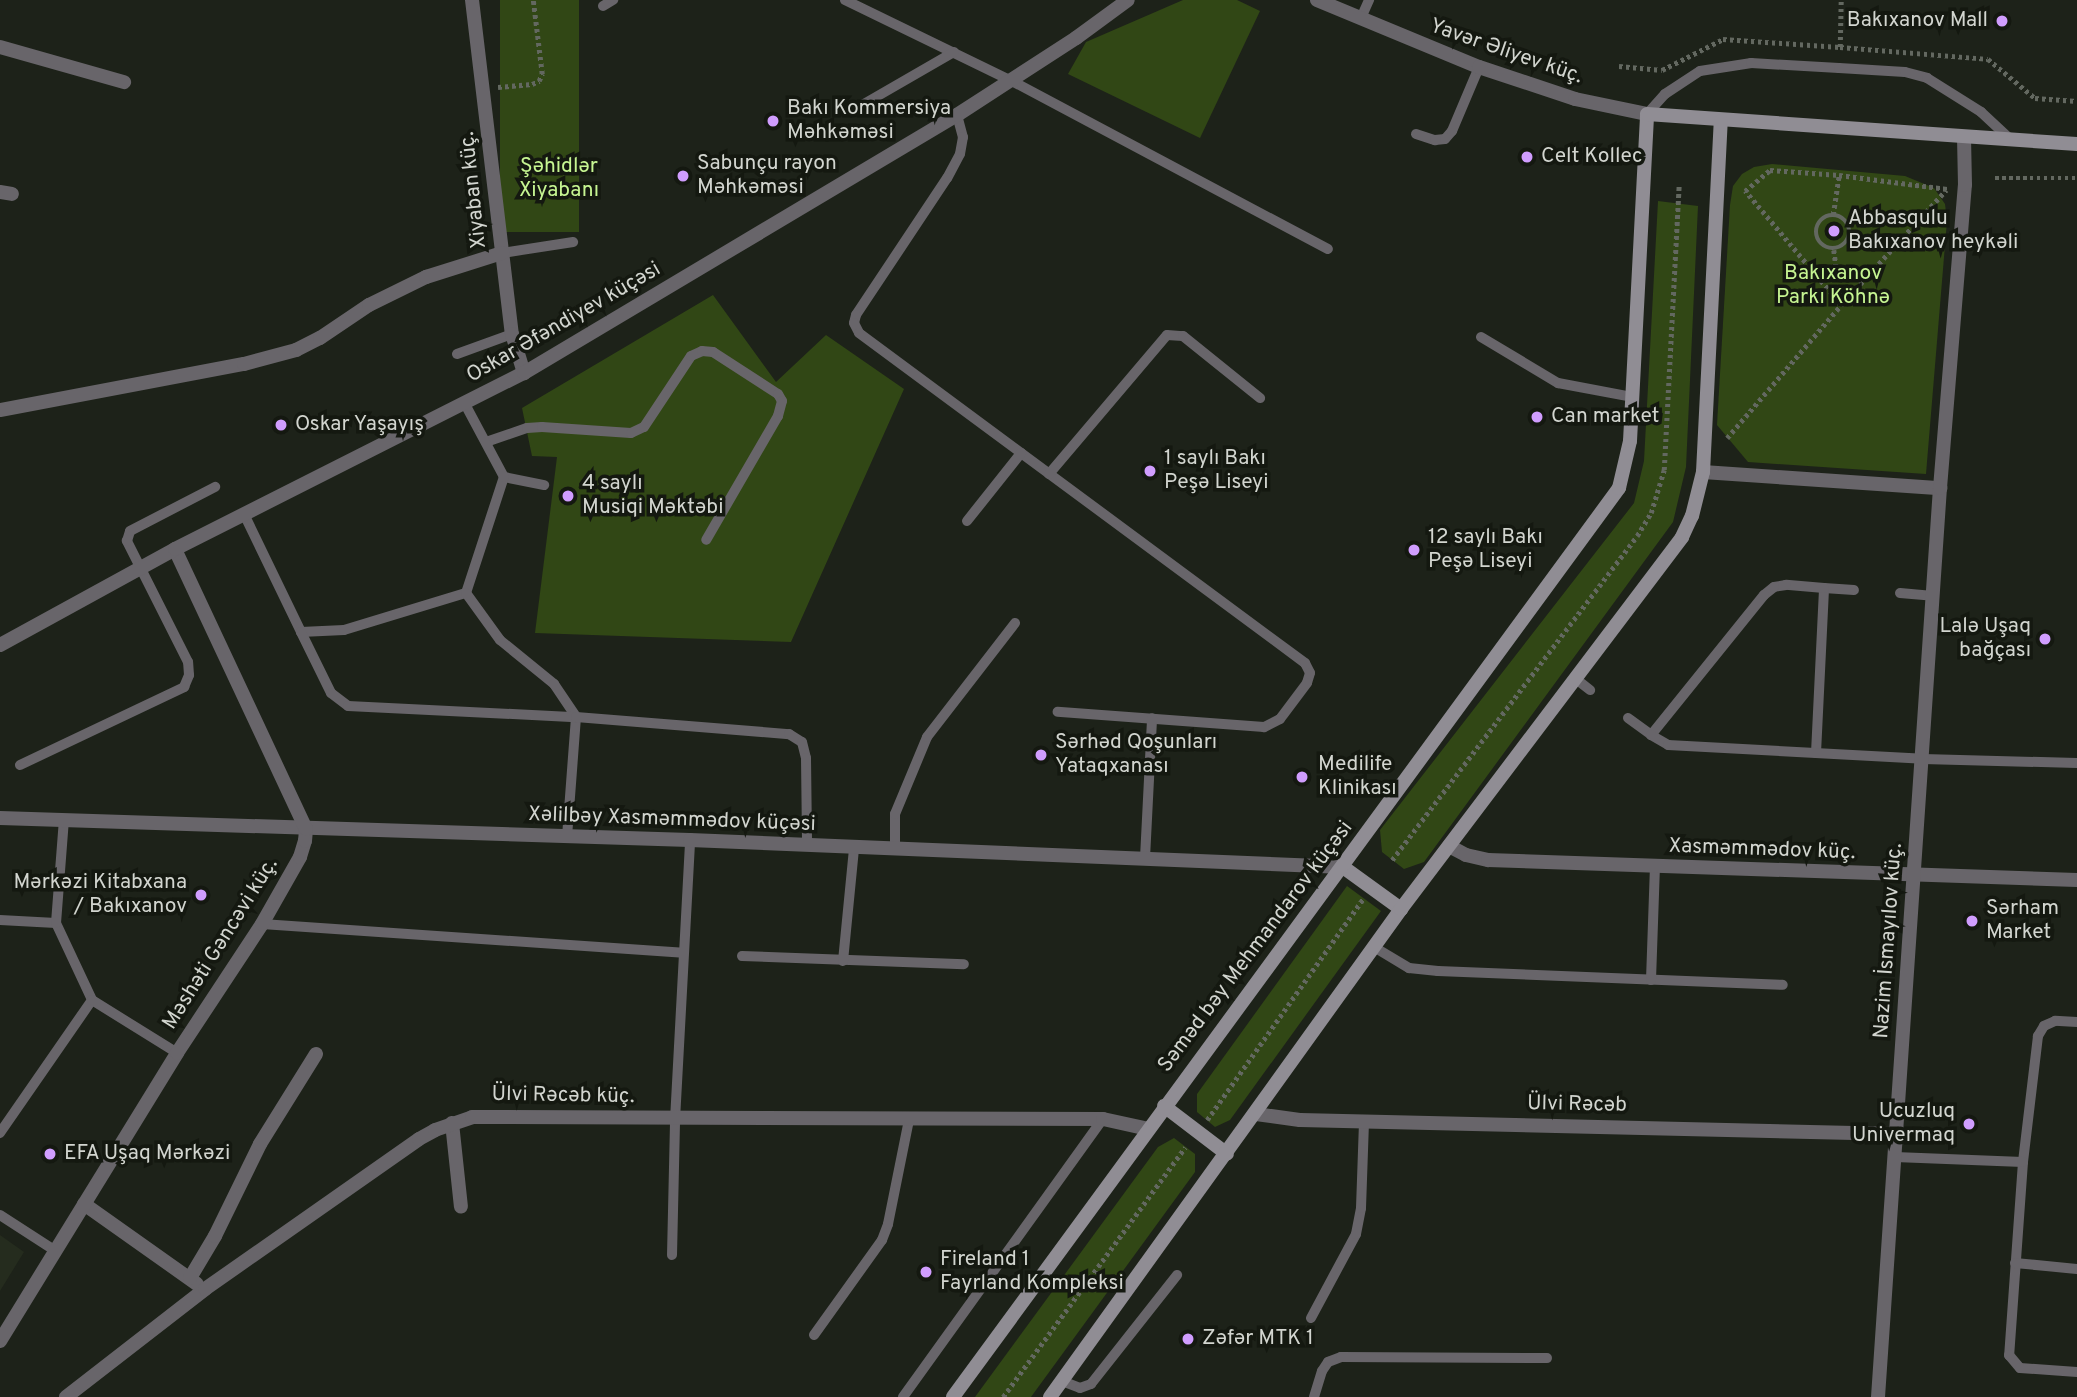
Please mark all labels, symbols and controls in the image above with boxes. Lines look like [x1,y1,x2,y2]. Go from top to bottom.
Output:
place label: Bakıxanov Mall [1847,8,1988,34]
marker: Bakıxanov Mall [1994,13,2010,29]
street label: Yavər Əliyev küç. [1426,14,1586,90]
place label: Bakı Kommersiya Məhkəməsi [787,96,951,146]
marker: Bakı Kommersiya Məhkəməsi [765,113,781,129]
street label: Xiyaban küç. [455,130,493,250]
place label: Celt Kollec [1541,144,1643,170]
marker: Celt Kollec [1519,149,1535,165]
place label: Sabunçu rayon Məhkəməsi [697,151,837,201]
park label: Şəhidlər Xiyabanı [519,154,599,204]
marker: Sabunçu rayon Məhkəməsi [675,168,691,184]
place label: Abbasqulu Bakıxanov heykəli [1848,206,2018,256]
marker: Abbasqulu Bakıxanov heykəli [1826,223,1842,239]
street label: Oskar Əfəndiyev küçəsi [463,257,665,389]
park label: Bakıxanov Parkı Köhnə [1776,261,1890,311]
place label: Can market [1551,404,1659,430]
marker: Can market [1529,409,1545,425]
place label: Oskar Yaşayış [295,412,425,438]
marker: Oskar Yaşayış [273,417,289,433]
place label: 1 saylı Bakı Peşə Liseyi [1164,446,1268,496]
marker: 1 saylı Bakı Peşə Liseyi [1142,463,1158,479]
place label: 4 saylı Musiqi Məktəbi [582,471,723,521]
marker: 4 saylı Musiqi Məktəbi [560,488,576,504]
place label: 12 saylı Bakı Peşə Liseyi [1428,525,1543,575]
marker: 12 saylı Bakı Peşə Liseyi [1406,542,1422,558]
place label: Lalə Uşaq bağçası [1939,614,2031,664]
marker: Lalə Uşaq bağçası [2037,631,2053,647]
place label: Sərhəd Qoşunları Yataqxanası [1055,730,1217,780]
marker: Sərhəd Qoşunları Yataqxanası [1033,747,1049,763]
place label: Medilife Klinikası [1318,752,1397,802]
marker: Medilife Klinikası [1292,767,1312,787]
street label: Xəlilbəy Xasməmmədov küçəsi [528,802,816,838]
street label: Səməd bəy Mehmandarov küçəsi [1153,816,1359,1078]
street label: Xasməmmədov küç. [1668,834,1856,866]
street label: Nazim İsmayılov küç. [1870,842,1908,1040]
street label: Məshəti Gəncəvi küç. [158,853,284,1035]
place label: Mərkəzi Kitabxana / Bakıxanov [13,870,187,920]
marker: Mərkəzi Kitabxana / Bakıxanov [193,887,209,903]
place label: Sərham Market [1986,896,2059,946]
marker: Sərham Market [1964,913,1980,929]
street label: Ülvi Rəcəb küç. [491,1082,635,1110]
street label: Ülvi Rəcəb [1527,1092,1627,1118]
place label: Ucuzluq Univermaq [1852,1099,1955,1149]
marker: Ucuzluq Univermaq [1961,1116,1977,1132]
place label: EFA Uşaq Mərkəzi [64,1141,231,1167]
marker: EFA Uşaq Mərkəzi [42,1146,58,1162]
place label: Fireland 1 Fayrland Kompleksi [940,1247,1124,1297]
marker: Fireland 1 Fayrland Kompleksi [918,1264,934,1280]
place label: Zəfər MTK 1 [1202,1326,1314,1352]
marker: Zəfər MTK 1 [1180,1331,1196,1347]

